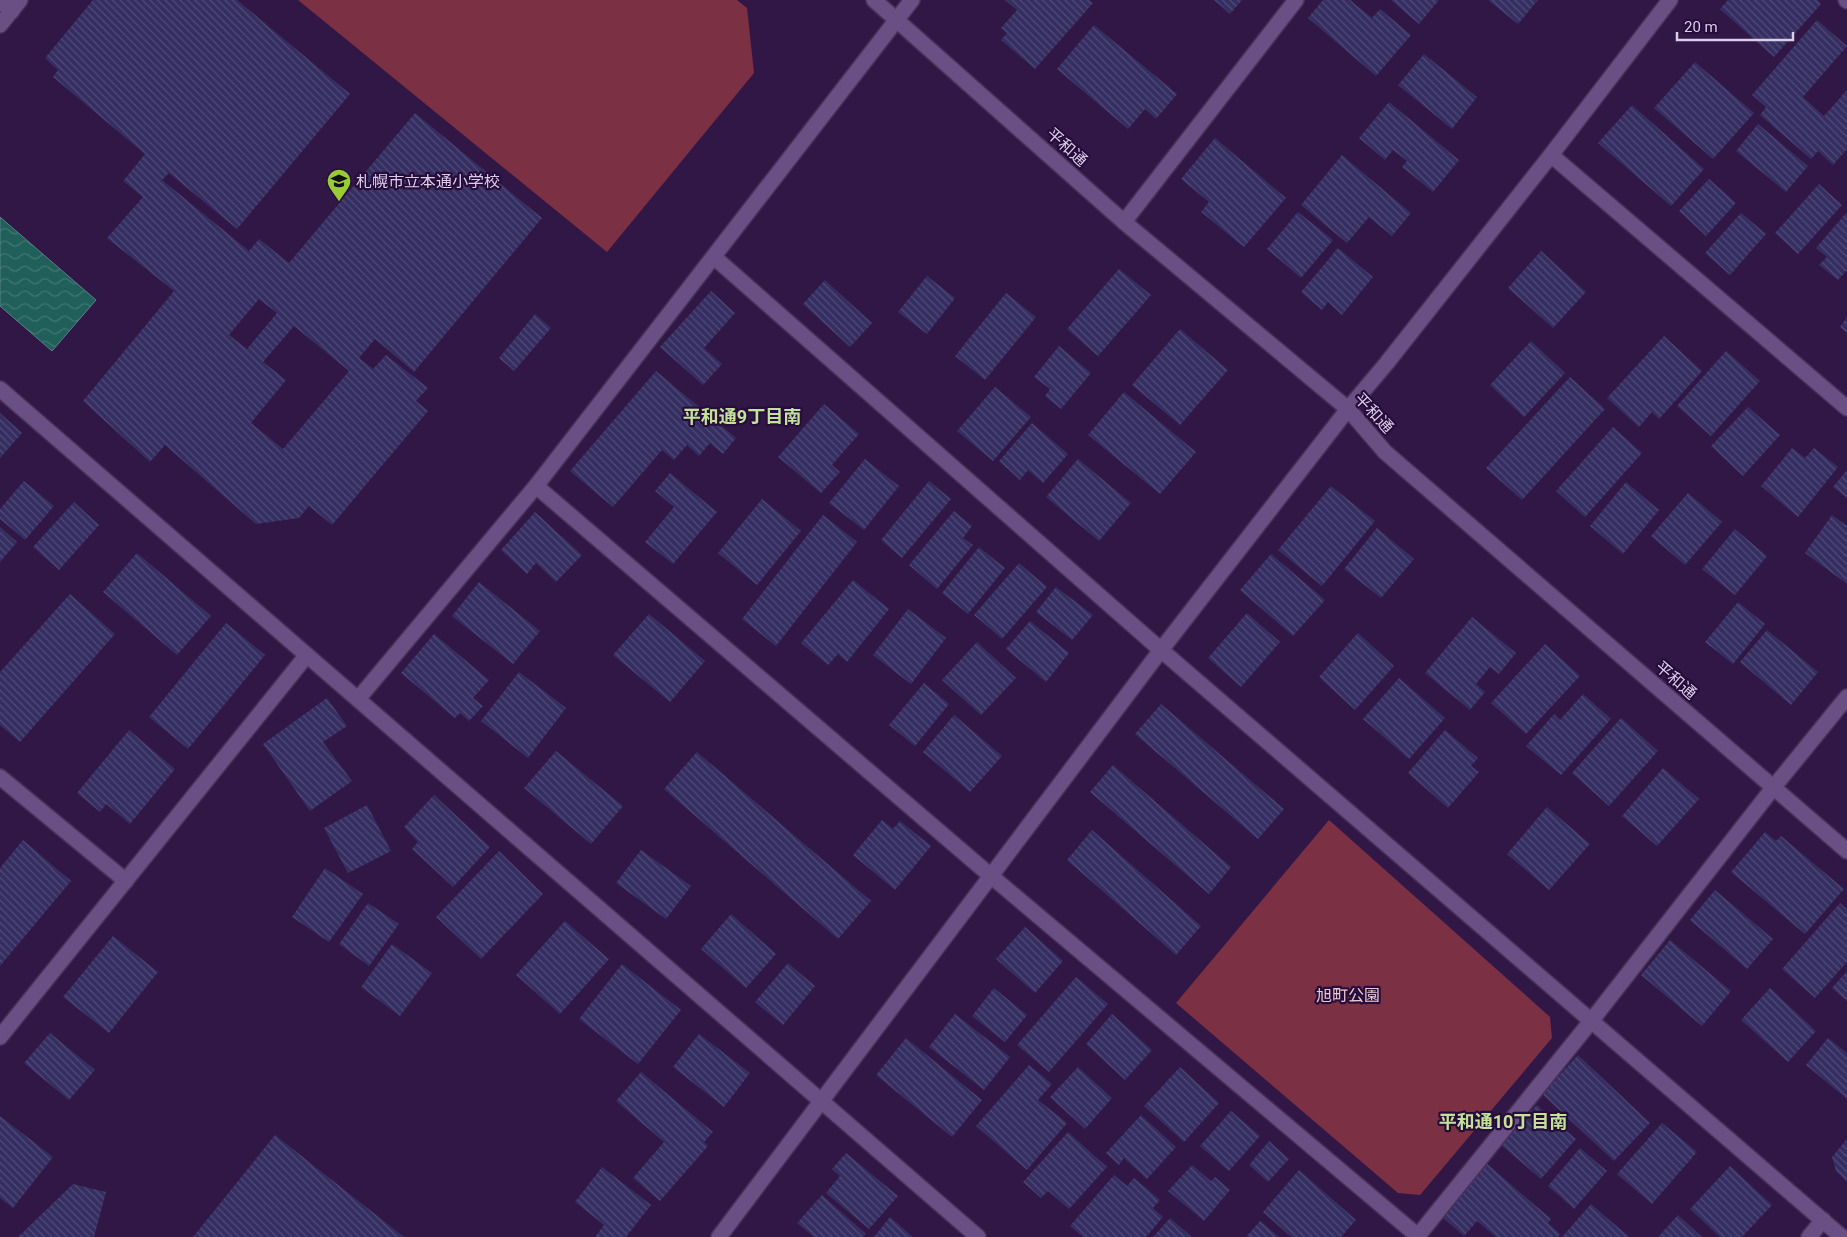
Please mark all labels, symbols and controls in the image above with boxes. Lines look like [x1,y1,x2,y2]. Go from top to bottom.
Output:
scale bar [1677,10,1793,42]
text: 20 m [1684,18,1718,36]
street label: 平和通 [1043,124,1091,170]
school or university icon: 札幌市立本通小学校 [326,168,352,202]
place label: 札幌市立本通小学校 [356,172,500,191]
street label: 平和通 [1351,389,1397,437]
district label: 平和通9丁目南 [683,406,801,427]
street label: 平和通 [1652,657,1700,703]
park label: 旭町公園 [1316,986,1380,1005]
district label: 平和通10丁目南 [1439,1111,1567,1132]

